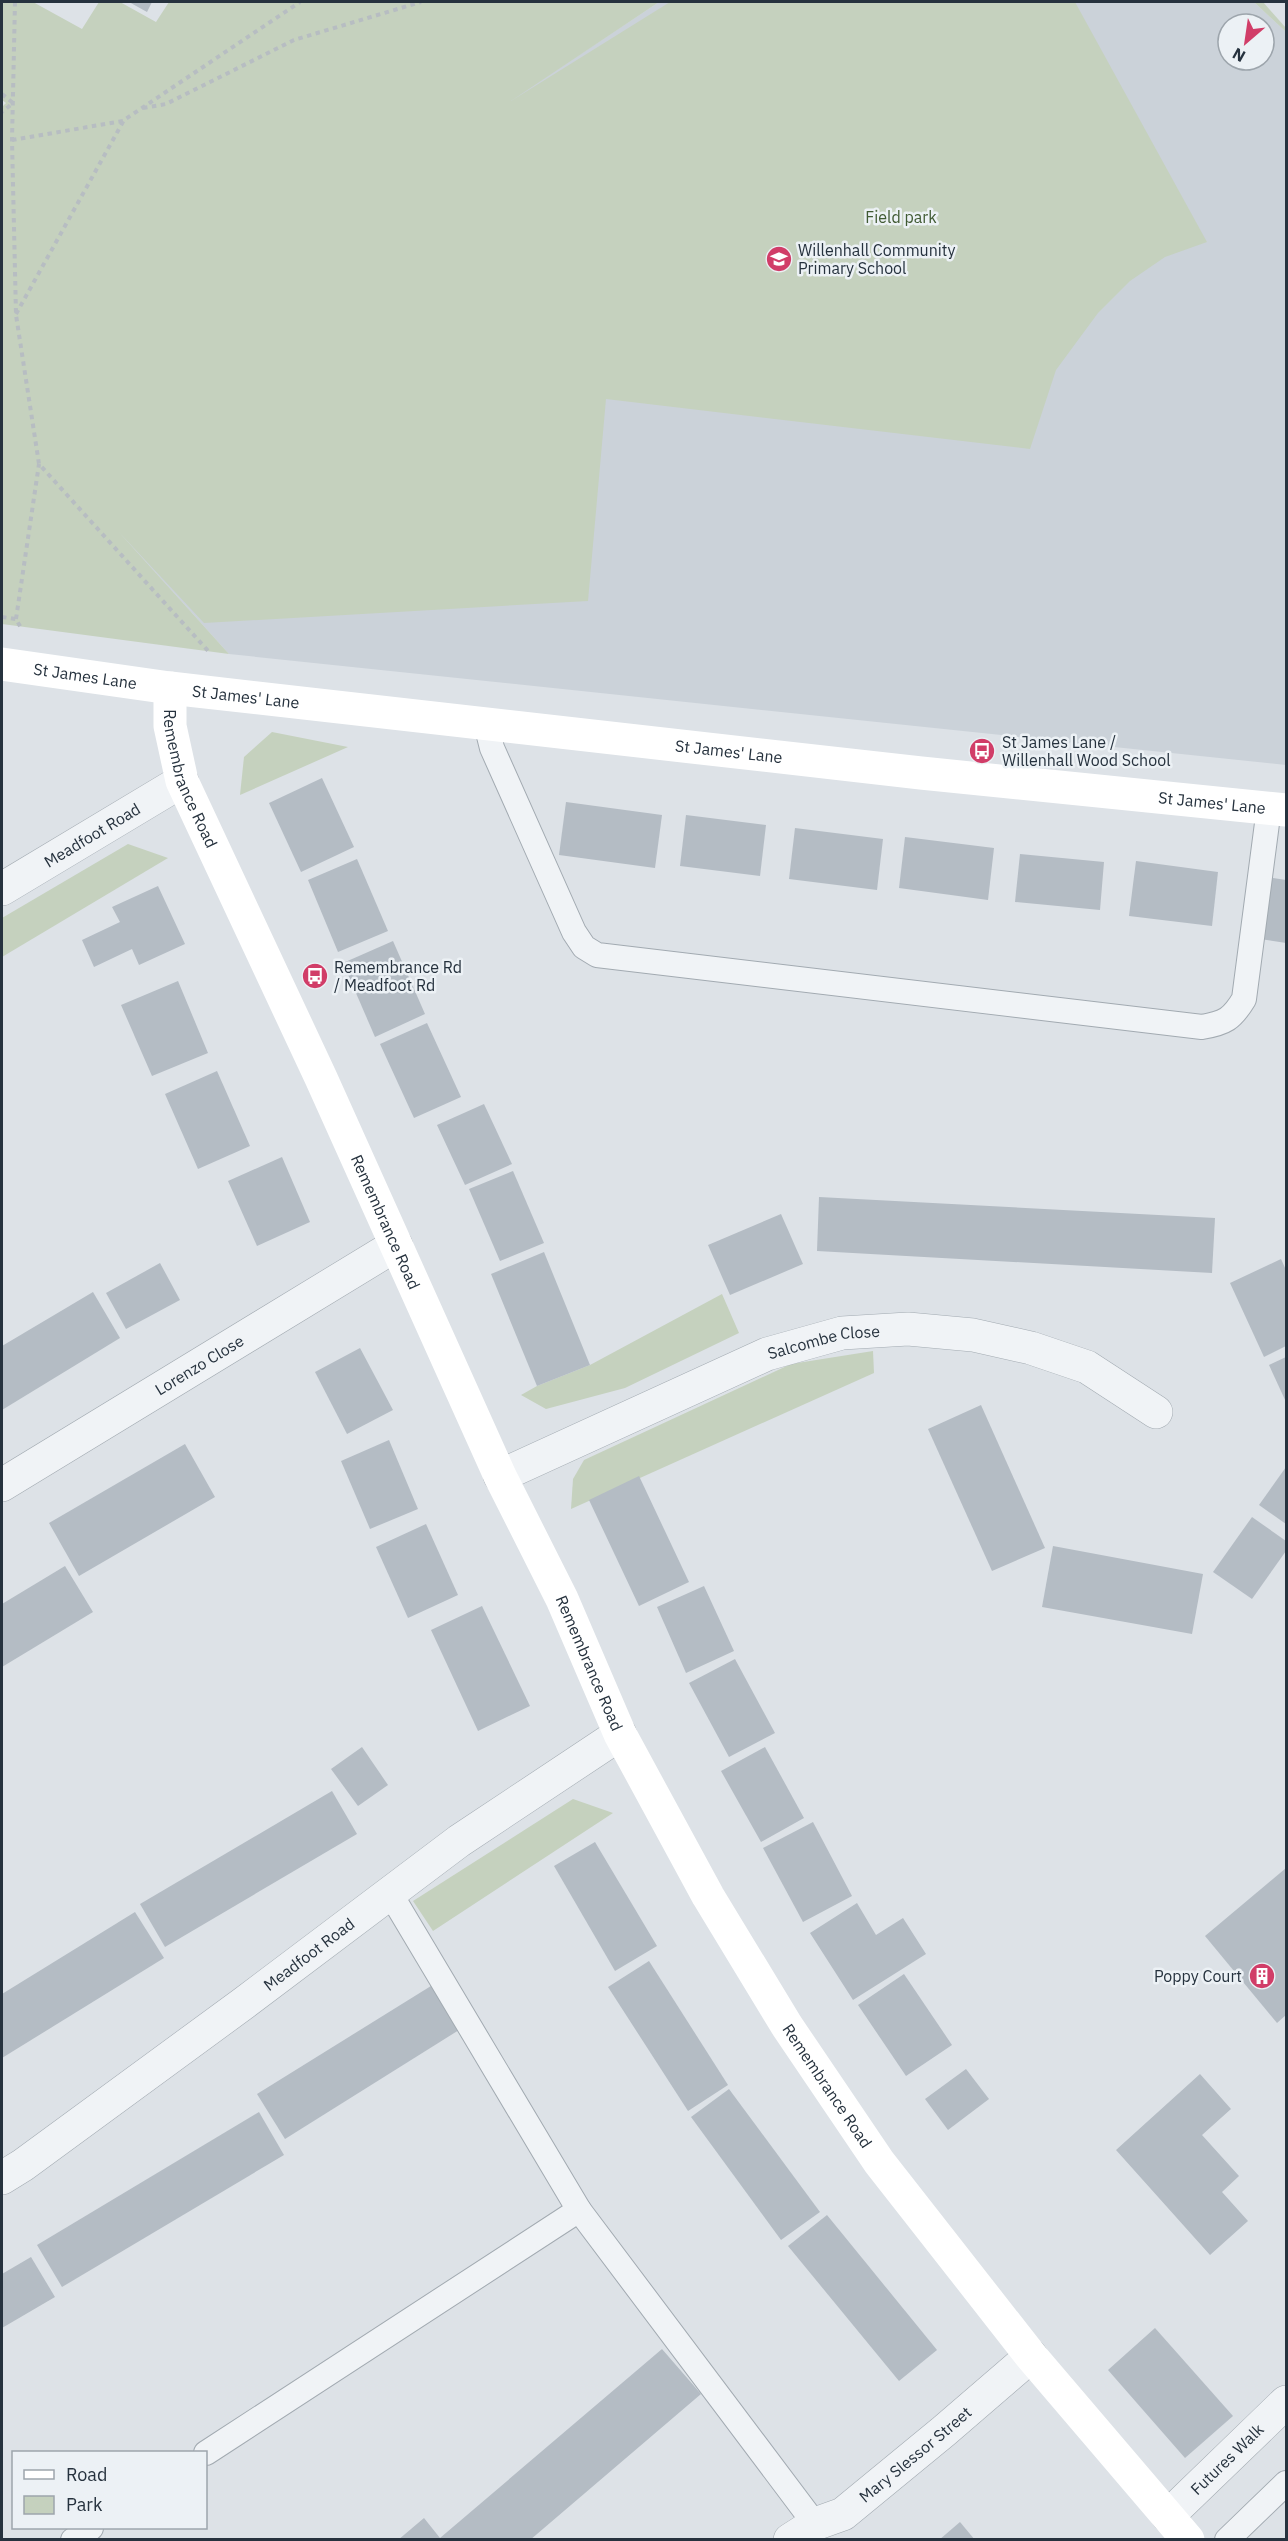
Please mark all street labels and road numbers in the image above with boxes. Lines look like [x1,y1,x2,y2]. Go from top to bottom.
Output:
street label: St James Lane [32,659,138,693]
street label: St James' Lane [191,681,301,713]
street label: Remembrance Road [160,709,222,851]
street label: St James' Lane [674,735,784,767]
street label: St James' Lane [1157,787,1267,818]
street label: Meadfoot Road [40,798,144,872]
street label: Remembrance Road [347,1151,425,1292]
street label: Salcombe Close [765,1321,881,1363]
street label: Lorenzo Close [151,1330,248,1399]
street label: Remembrance Road [552,1592,627,1734]
street label: Meadfoot Road [259,1913,358,1995]
street label: Remembrance Road [778,2020,877,2152]
street label: Mary Slessor Street [855,2402,975,2507]
street label: Futures Walk [1186,2419,1268,2499]

